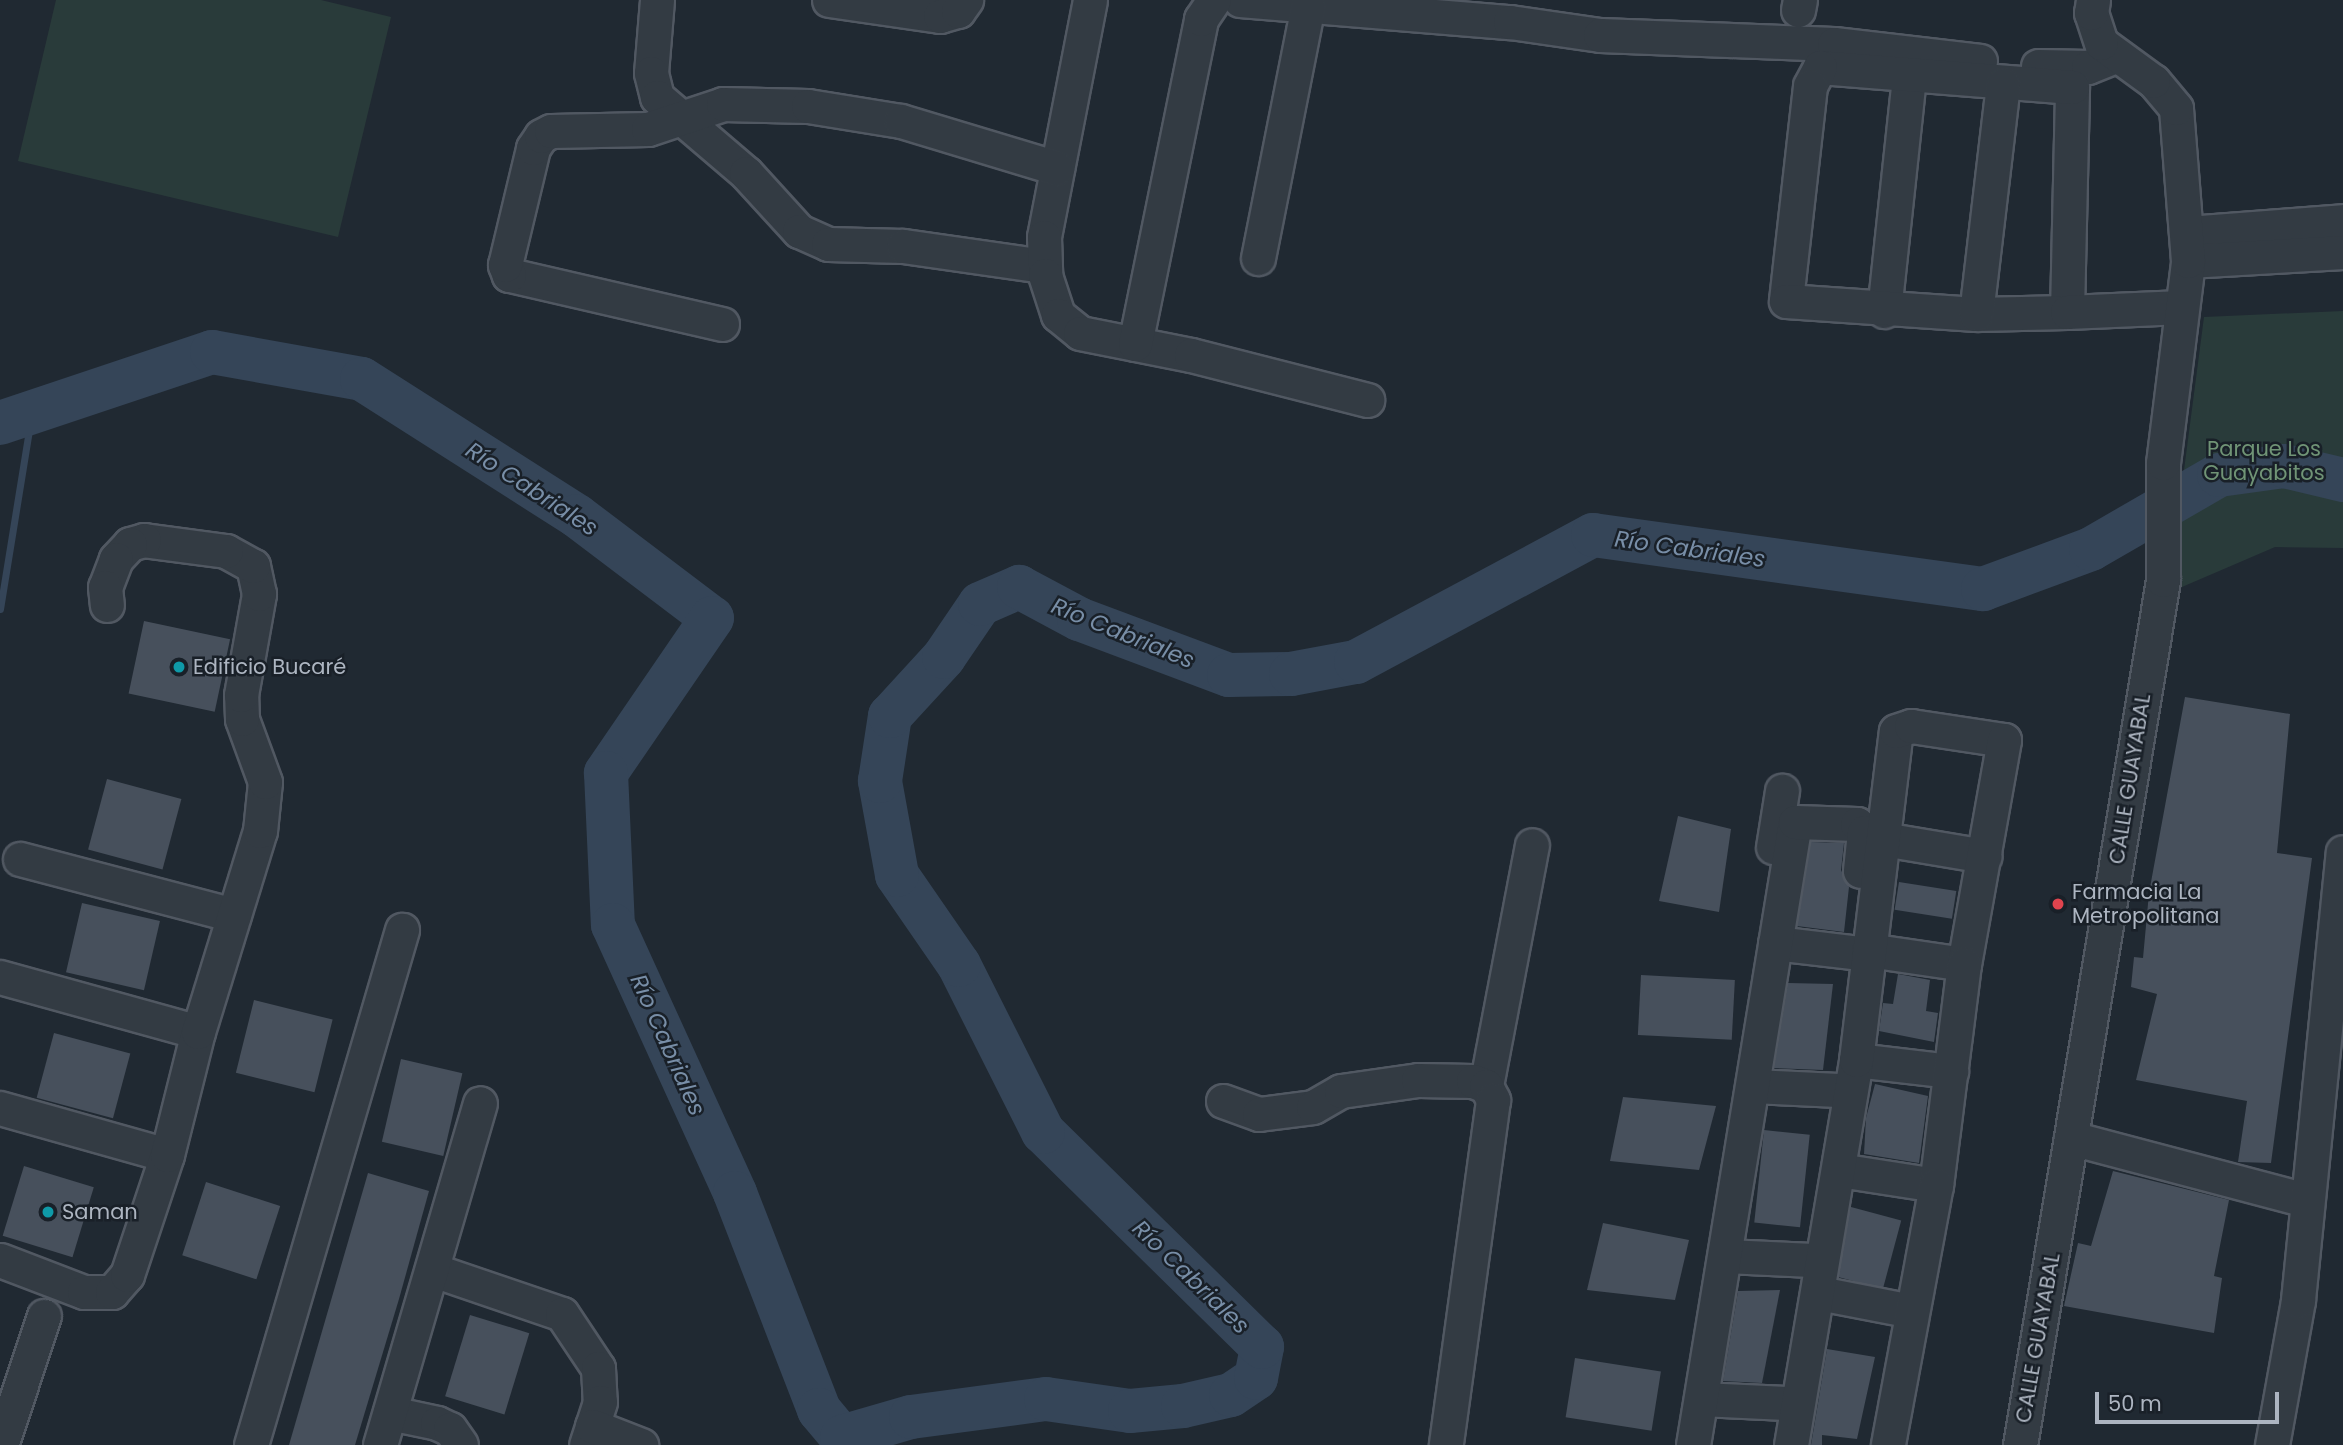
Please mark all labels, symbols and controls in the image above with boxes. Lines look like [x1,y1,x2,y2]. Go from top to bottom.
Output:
water label: Río Cabriales [461,436,603,542]
park label: Parque Los Guayabitos [2203,436,2325,486]
water label: Río Cabriales [1613,525,1767,573]
water label: Río Cabriales [1047,592,1199,674]
place label: Edificio Bucaré [193,654,346,680]
marker: Edificio Bucaré [171,659,187,675]
street label: CALLE GUAYABAL [2104,692,2156,866]
place label: Farmacia La Metropolitana [2072,879,2219,929]
marker: Farmacia La Metropolitana [2050,896,2066,912]
water label: Río Cabriales [625,970,711,1120]
place label: Saman [62,1199,138,1225]
marker: Saman [40,1204,56,1220]
water label: Río Cabriales [1127,1214,1255,1340]
street label: CALLE GUAYABAL [2011,1251,2065,1425]
scale bar [2098,1378,2282,1422]
text: 50 m [2108,1389,2162,1418]

